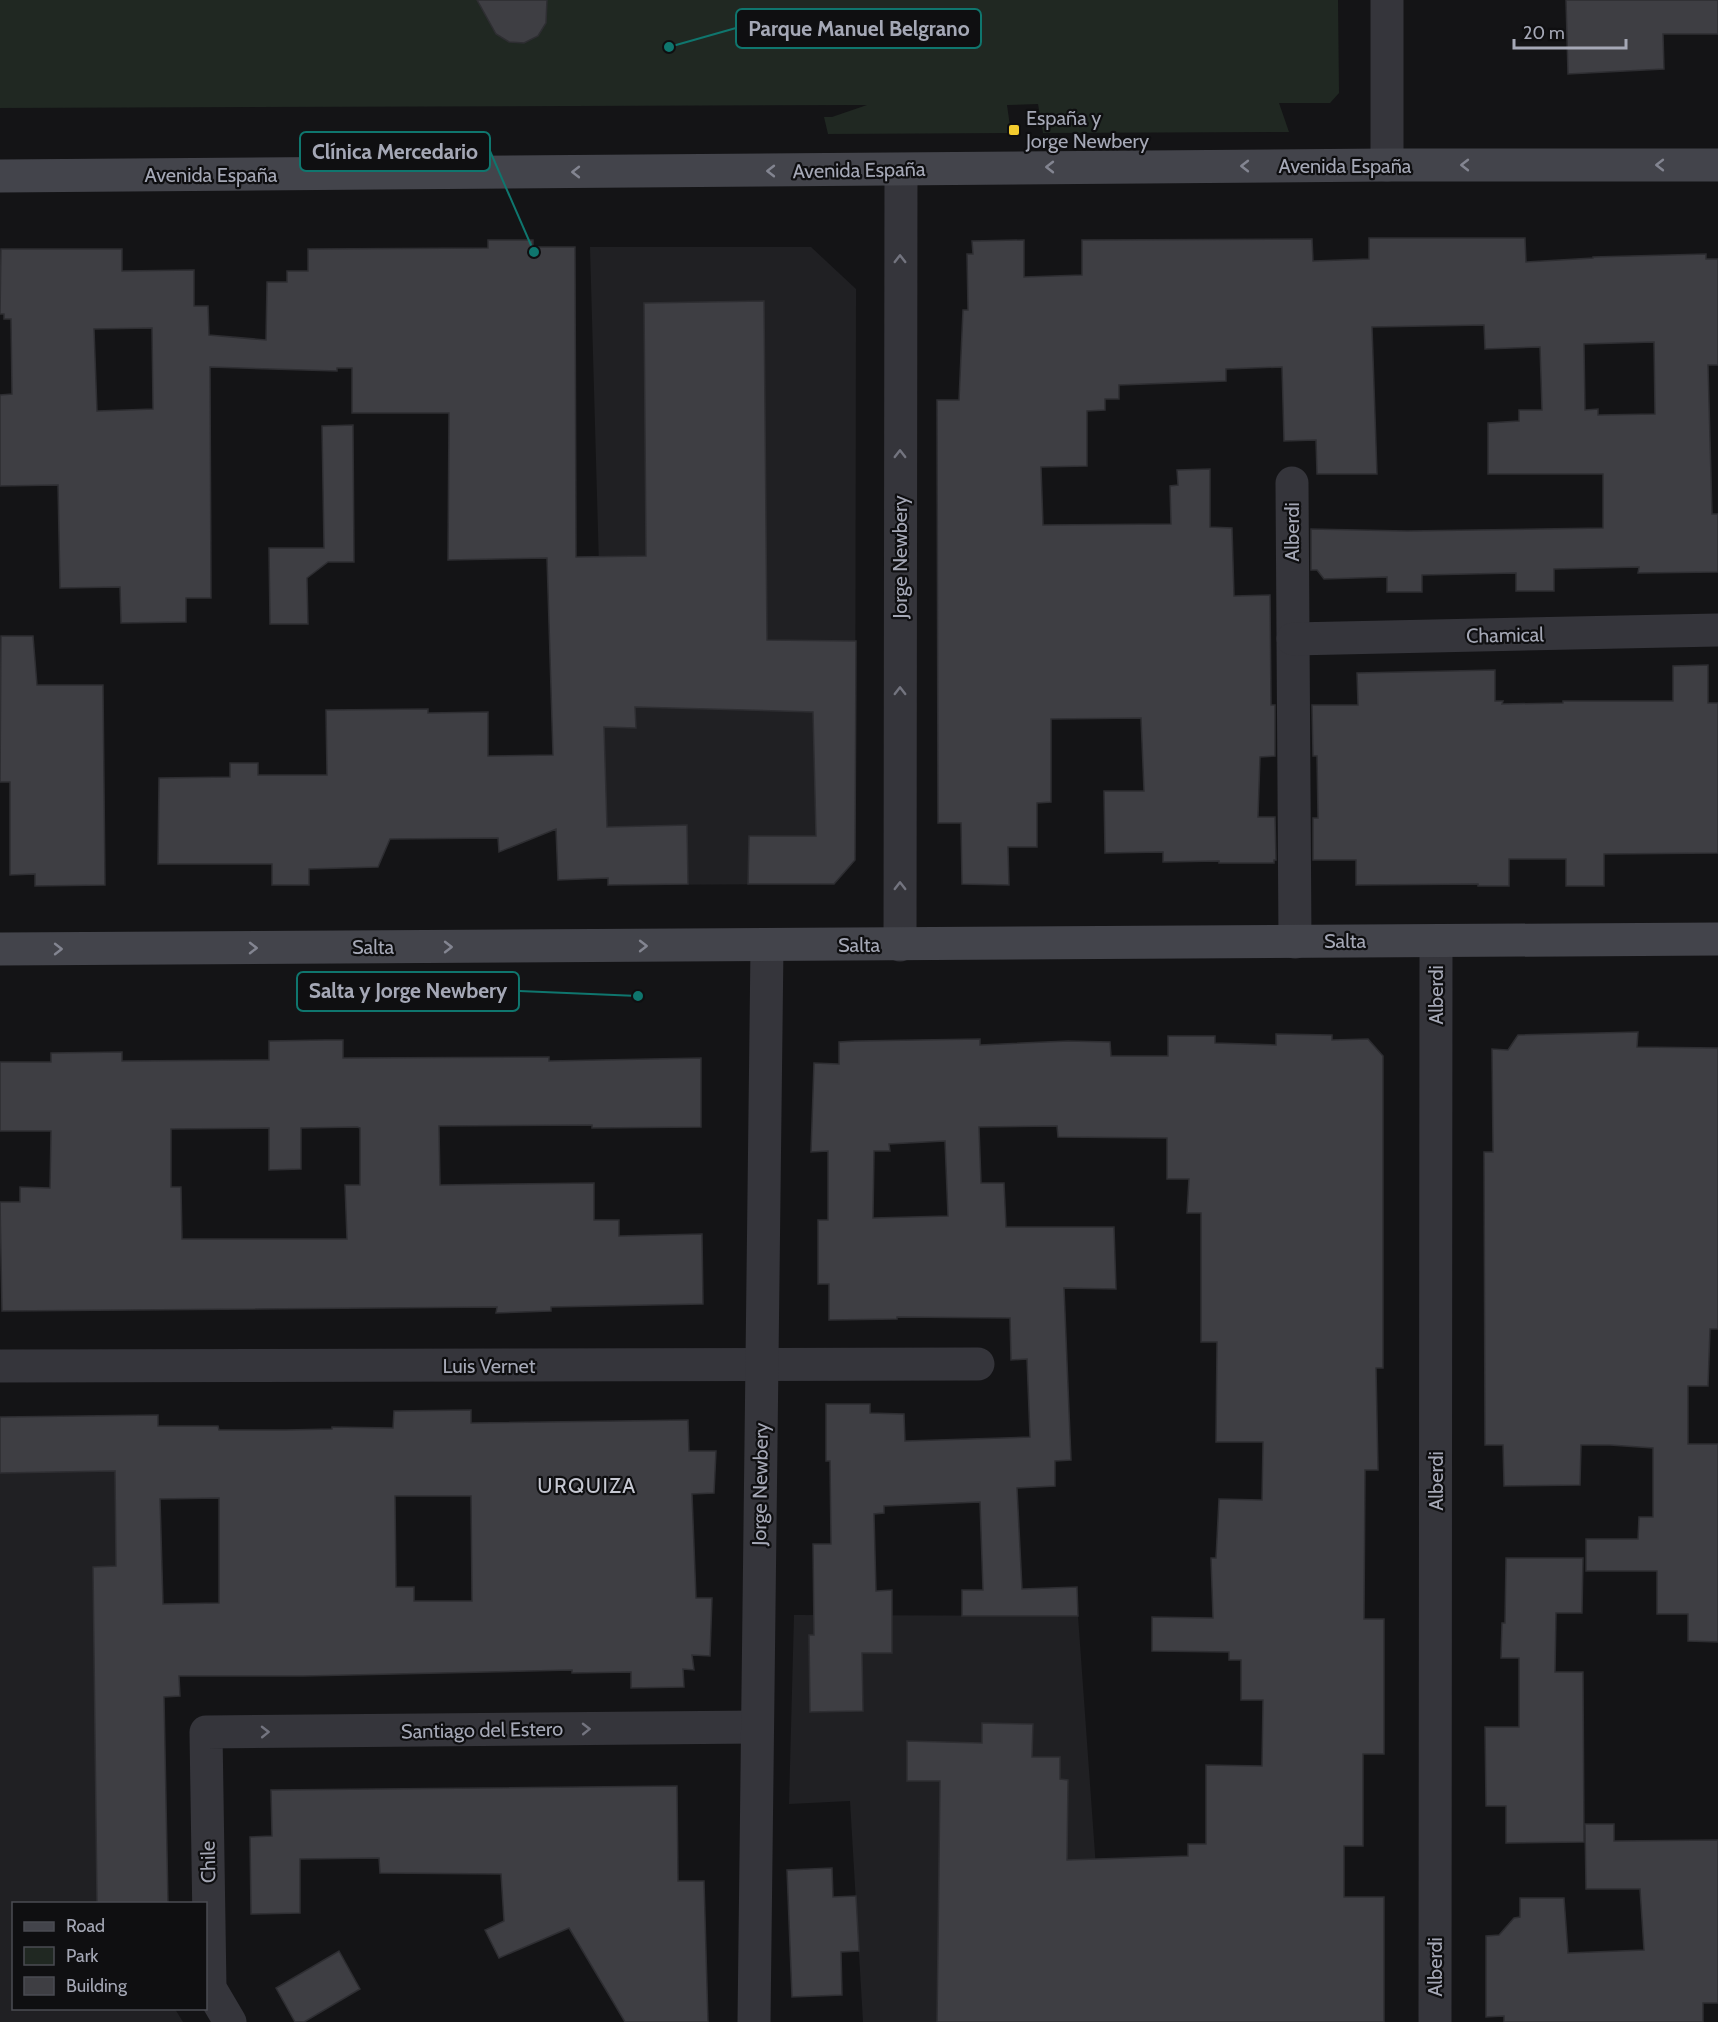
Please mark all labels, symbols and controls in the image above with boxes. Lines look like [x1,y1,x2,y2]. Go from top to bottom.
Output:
callout: Parque Manuel Belgrano [736,9,981,48]
scale bar [1514,12,1626,50]
text: Parque Manuel Belgrano [748,16,970,41]
text: 20 m [1523,22,1565,44]
place label: España y Jorge Newbery [1025,106,1149,153]
marker: España y Jorge Newbery [1007,123,1021,137]
callout: Clínica Mercedario [300,132,490,171]
text: Clínica Mercedario [312,139,478,164]
street label: Avenida España [1279,154,1412,178]
street label: Avenida España [792,157,926,183]
one-way arrow [1460,159,1469,171]
one-way arrow [1655,159,1664,171]
one-way arrow [1240,160,1249,172]
one-way arrow [1045,161,1054,173]
street label: Avenida España [145,163,278,187]
one-way arrow [766,164,775,177]
one-way arrow [571,166,580,178]
one-way arrow [894,255,906,264]
one-way arrow [894,450,906,459]
street label: Jorge Newbery [888,495,912,620]
street label: Alberdi [1280,502,1304,562]
street label: Chamical [1466,622,1544,648]
one-way arrow [894,687,906,696]
one-way arrow [894,882,906,891]
street label: Salta [1324,929,1367,953]
street label: Salta [838,933,881,957]
street label: Salta [352,935,395,959]
one-way arrow [639,940,648,952]
one-way arrow [444,941,453,953]
one-way arrow [249,942,258,954]
one-way arrow [54,943,63,955]
street label: Alberdi [1424,965,1448,1025]
callout: Salta y Jorge Newbery [297,972,519,1011]
text: Salta y Jorge Newbery [309,978,508,1003]
street label: Luis Vernet [442,1354,536,1378]
street label: Jorge Newbery [747,1422,773,1547]
street label: Alberdi [1424,1451,1448,1511]
district label: URQUIZA [537,1473,637,1498]
street label: Santiago del Estero [401,1717,563,1743]
one-way arrow [581,1723,590,1735]
one-way arrow [260,1726,269,1738]
street label: Chile [196,1841,220,1883]
legend [12,1902,207,2010]
text: Road [66,1915,105,1937]
street label: Alberdi [1423,1937,1447,1997]
text: Park [66,1945,99,1967]
text: Building [66,1975,128,1997]

